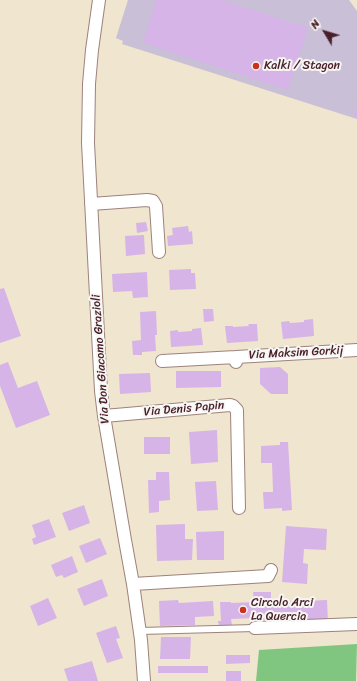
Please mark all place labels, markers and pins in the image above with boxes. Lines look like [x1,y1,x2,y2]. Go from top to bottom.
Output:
place label: Kalki / Stagon [264,59,340,73]
marker: Kalki / Stagon [251,61,261,71]
place label: Circolo Arci La Quercia [251,596,313,624]
marker: Circolo Arci La Quercia [238,605,248,615]

